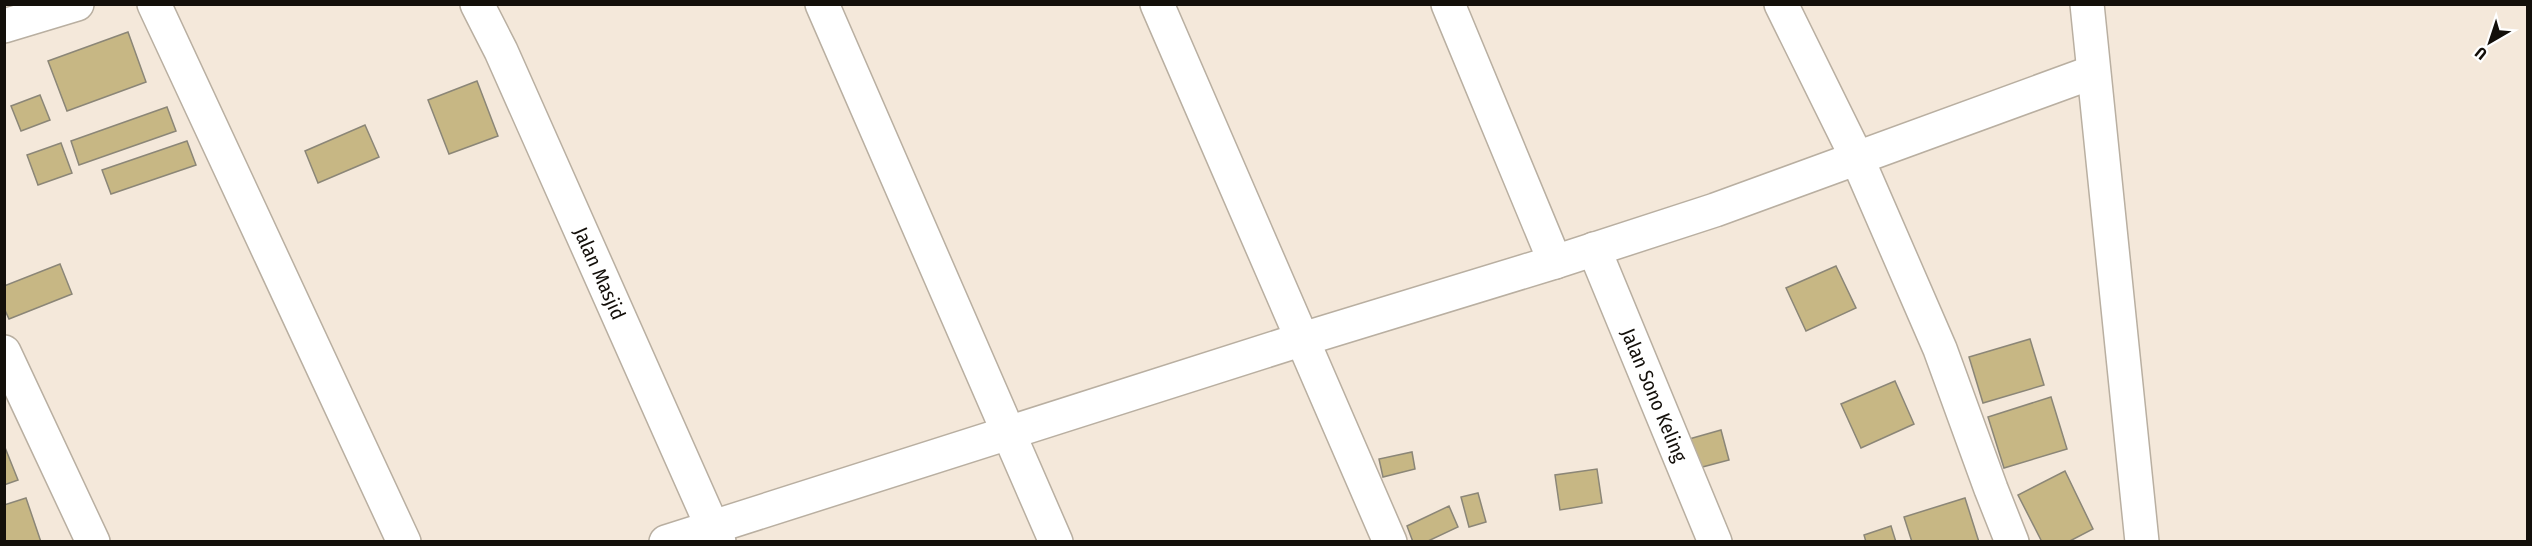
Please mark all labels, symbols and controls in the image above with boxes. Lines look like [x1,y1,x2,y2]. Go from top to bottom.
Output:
north arrow [2460,12,2520,72]
text: U [2471,43,2491,64]
street label: Jalan Masjid [569,223,631,323]
street label: Jalan Sono Keling [1616,325,1693,466]

